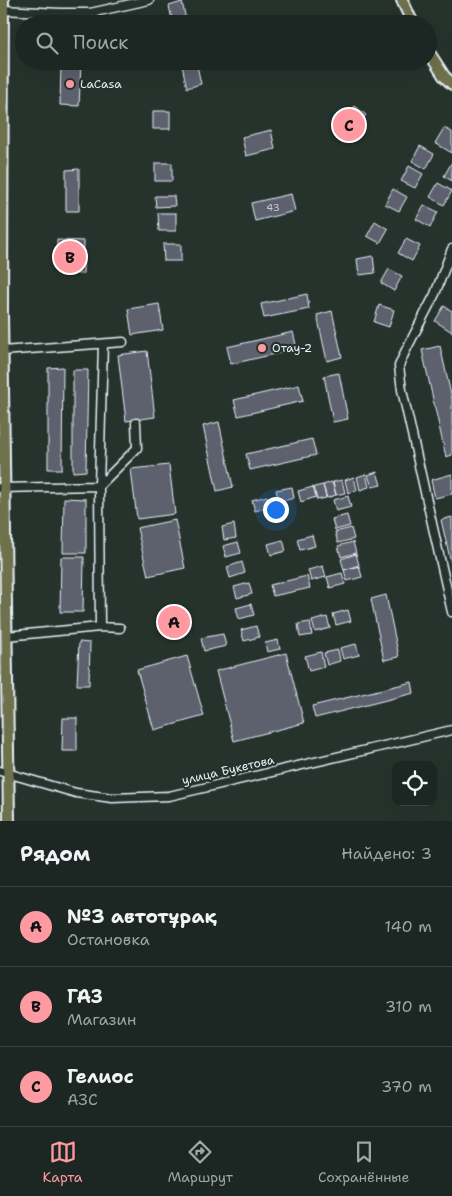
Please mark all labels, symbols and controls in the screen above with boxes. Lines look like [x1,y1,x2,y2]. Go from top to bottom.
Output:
search box [15,15,437,70]
icon: search [33,29,61,57]
text: Поиск [73,30,128,55]
place label: LaCasa [80,76,122,92]
marker: LaCasa [64,78,76,90]
pin: C [333,106,365,144]
house number: 43 [266,201,280,214]
pin: B [54,238,86,276]
place label: Отау-2 [272,340,312,356]
marker: Отау-2 [256,342,268,354]
your location [263,497,289,523]
pin: A [158,603,190,641]
street label: улица Букетова [180,751,276,788]
map controls [392,761,437,806]
button: locate [392,761,437,806]
text: Рядом [20,840,90,868]
text: Найдено: 3 [341,843,432,864]
text: №3 автотұрақ [67,904,217,929]
text: A [30,916,42,937]
text: 140 m [385,916,432,937]
text: Остановка [67,929,150,950]
text: ГАЗ [67,984,102,1009]
text: B [31,996,41,1017]
text: 310 m [385,996,432,1017]
text: Магазин [67,1009,136,1030]
text: Гелиос [67,1064,134,1089]
text: C [31,1076,41,1097]
text: 370 m [381,1076,432,1097]
text: АЗС [67,1089,98,1110]
tab: Карта [43,1138,83,1186]
tab: Маршрут [168,1138,233,1186]
tab: Сохранённые [318,1138,409,1186]

